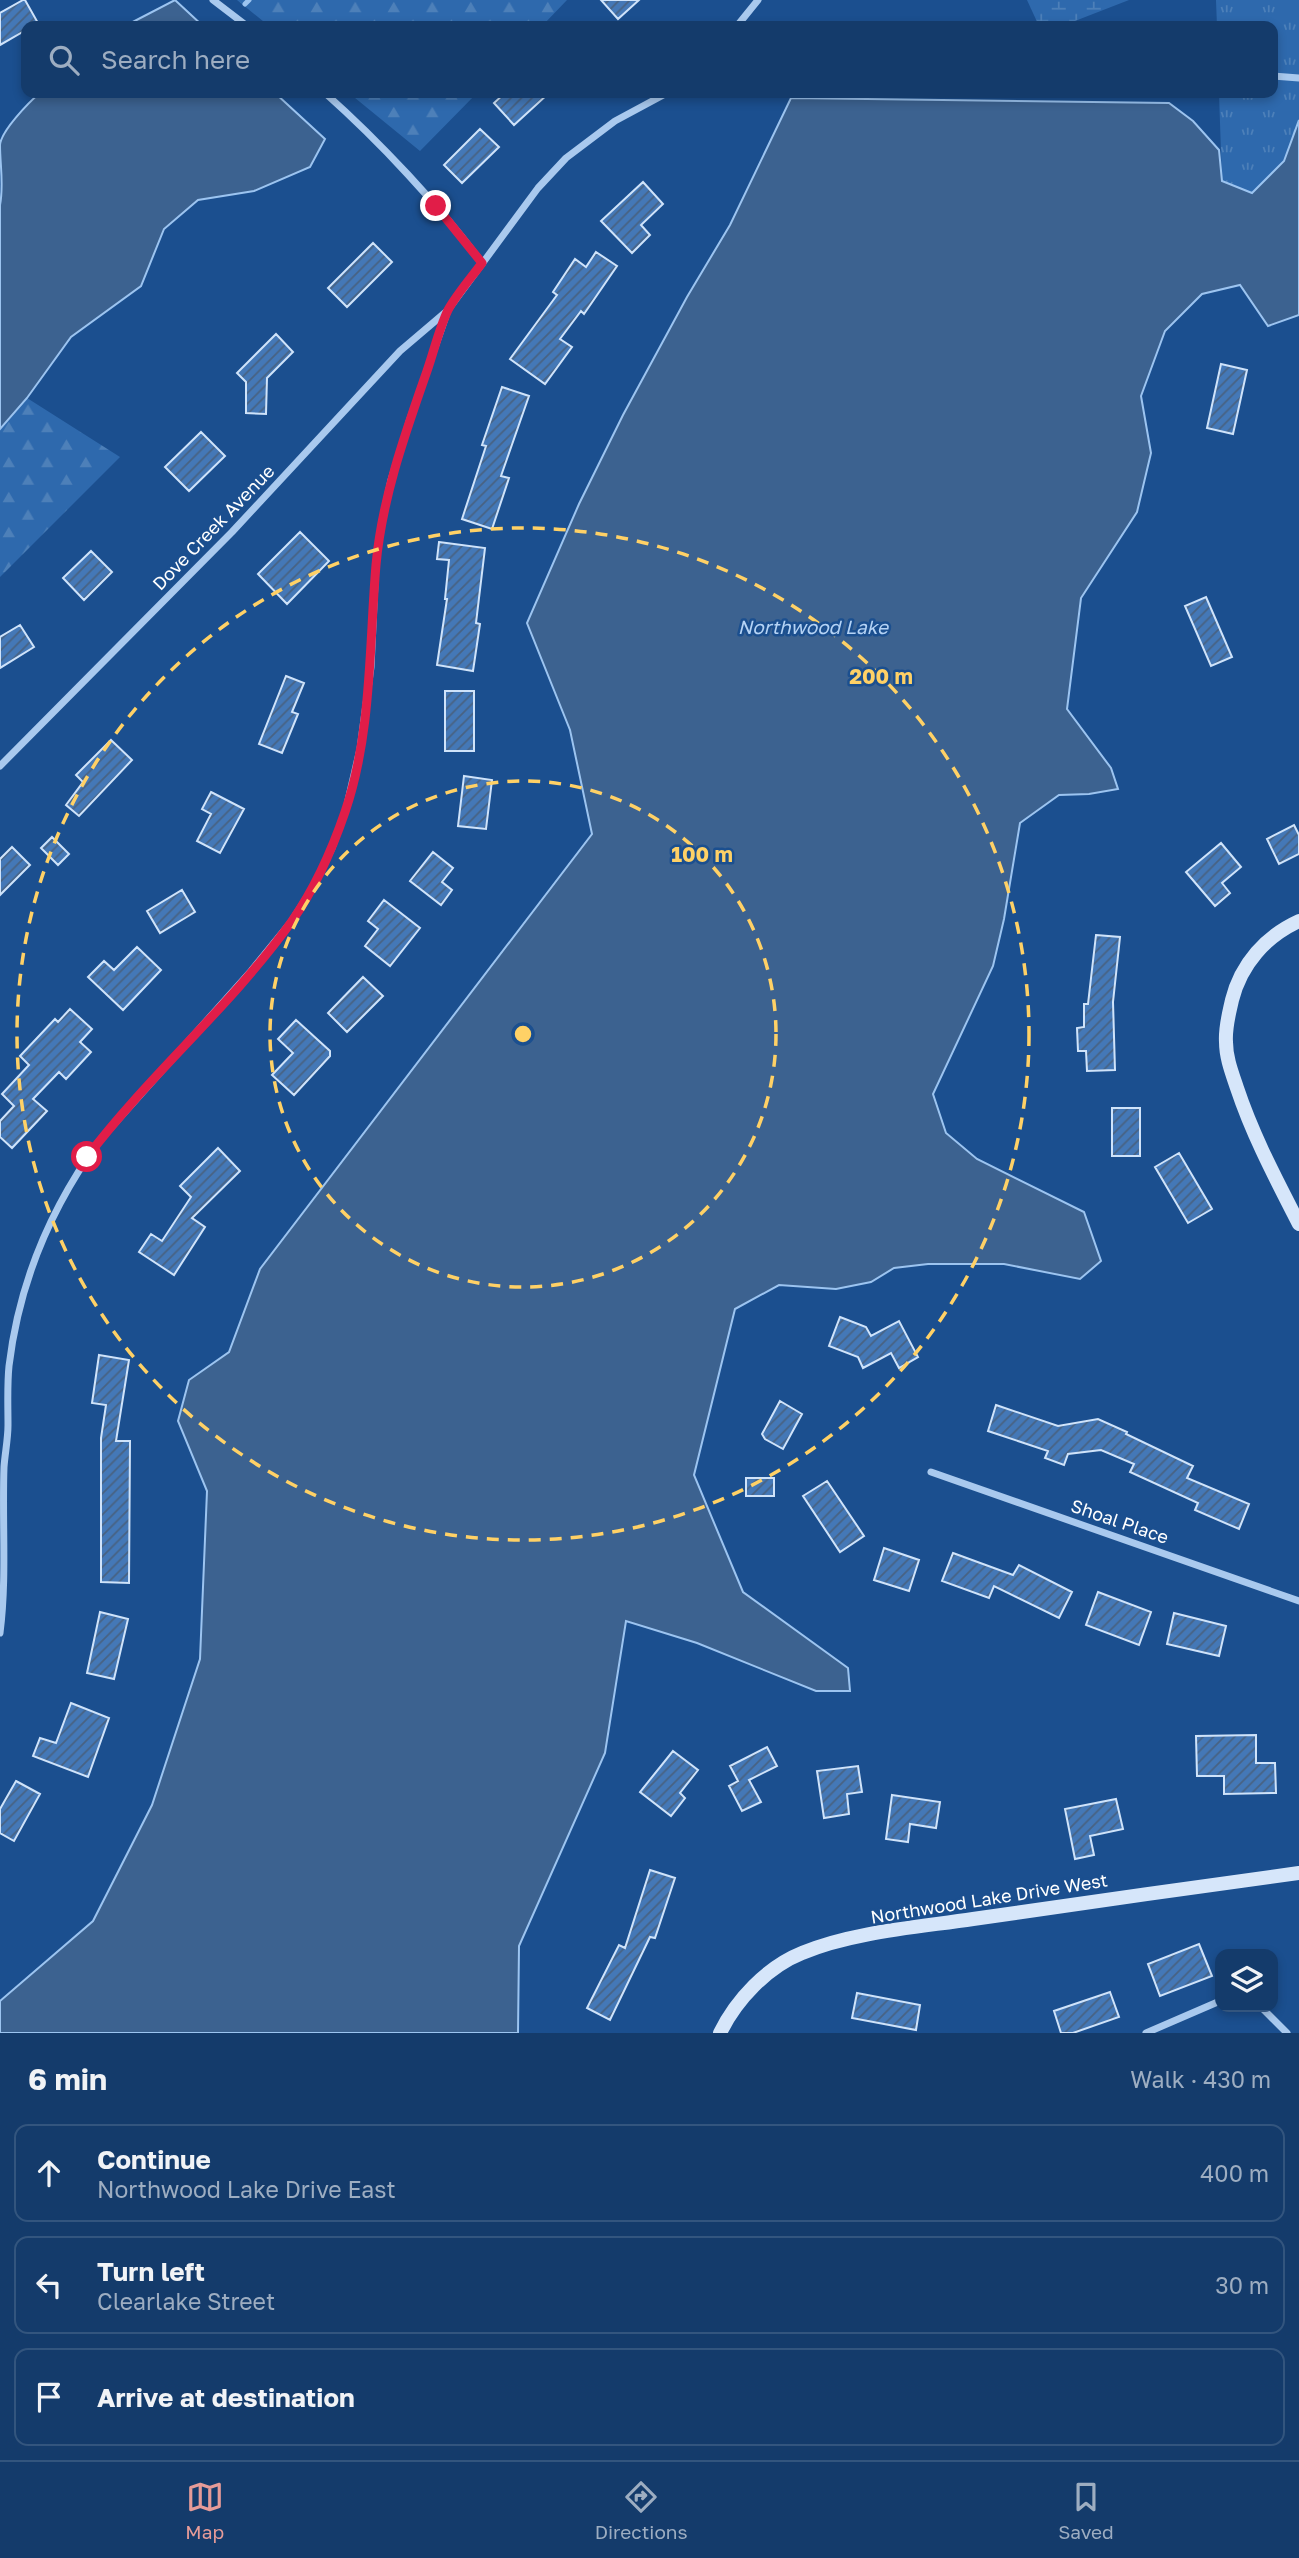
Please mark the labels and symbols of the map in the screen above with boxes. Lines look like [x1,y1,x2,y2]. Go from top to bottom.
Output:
route end [420,190,451,221]
street label: Dove Creek Avenue [147,460,279,594]
water label: Northwood Lake [738,615,890,638]
text: 200 m [849,663,913,689]
text: 100 m [671,841,733,867]
centre of rings [511,1022,535,1046]
route start [71,1141,102,1172]
street label: Shoal Place [1068,1494,1172,1548]
street label: Northwood Lake Drive West [869,1868,1109,1928]

